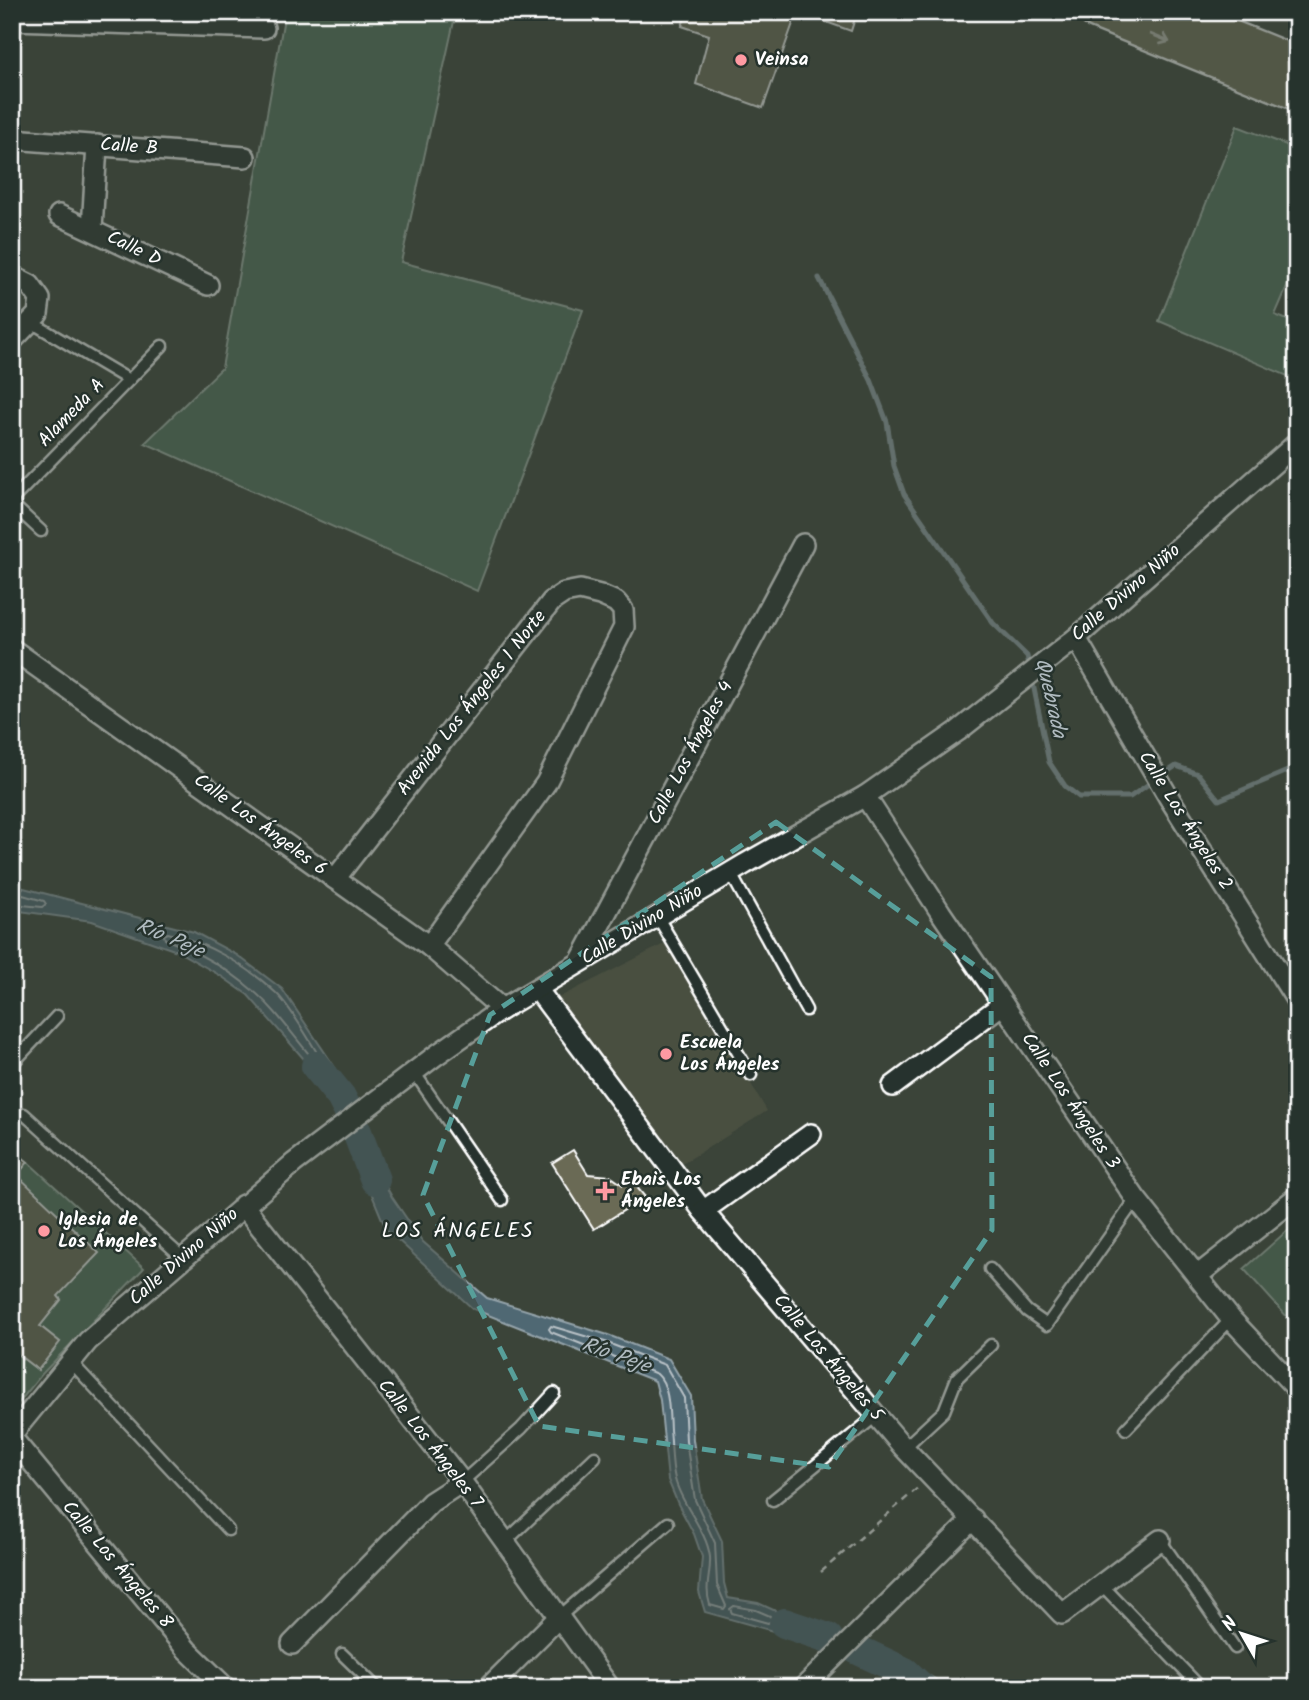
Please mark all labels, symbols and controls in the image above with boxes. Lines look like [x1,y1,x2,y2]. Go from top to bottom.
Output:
one-way arrow [1148,32,1170,45]
place label: Veinsa [755,45,809,75]
marker: Veinsa [733,52,749,68]
street label: Calle B [99,130,159,164]
street label: Calle D [101,223,167,275]
street label: Alameda A [31,372,113,454]
street label: Calle Divino Niño [1064,537,1188,649]
street label: Avenida Los Ángeles 1 Norte [390,603,555,802]
water label: Quebrada [1025,655,1075,742]
street label: Calle Los Ángeles 4 [640,676,742,830]
street label: Calle Los Ángeles 2 [1130,745,1240,897]
street label: Calle Los Ángeles 6 [187,766,333,884]
street label: Calle Divino Niño [575,877,709,973]
water label: Río Peje [131,910,211,969]
street label: Calle Los Ángeles 3 [1013,1026,1127,1176]
place label: Escuela Los Ángeles [680,1028,779,1080]
marker: Escuela Los Ángeles [658,1046,674,1062]
place label: Ebais Los Ángeles [621,1165,701,1217]
marker: Ebais Los Ángeles [595,1181,615,1201]
street label: Calle Divino Niño [122,1201,246,1313]
place label: Iglesia de Los Ángeles [58,1205,157,1257]
district label: LOS ÁNGELES [382,1215,534,1248]
marker: Iglesia de Los Ángeles [36,1223,52,1239]
street label: Calle Los Ángeles 5 [765,1288,892,1430]
water label: Río Peje [577,1329,657,1384]
street label: Calle Los Ángeles 7 [370,1373,491,1516]
street label: Calle Los Ángeles 8 [54,1494,180,1636]
north arrow [1208,1598,1278,1668]
text: N [1215,1610,1246,1639]

